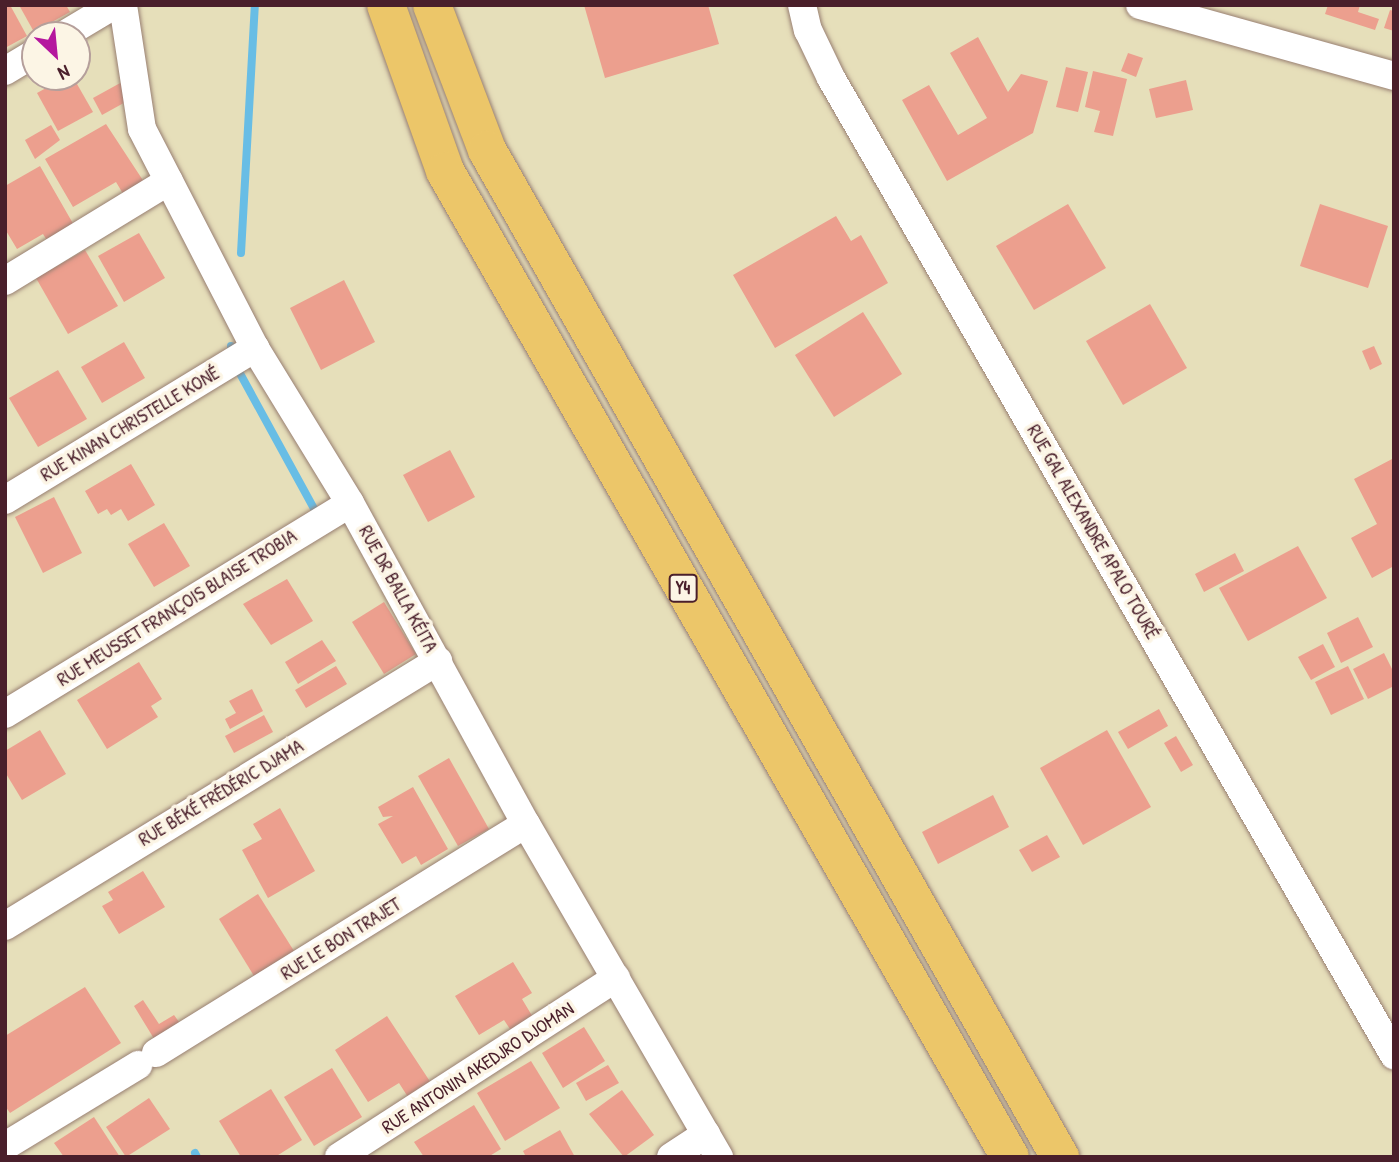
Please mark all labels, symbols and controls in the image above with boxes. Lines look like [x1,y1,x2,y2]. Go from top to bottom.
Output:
north arrow [21,21,91,91]
text: N [54,59,75,87]
street label: RUE KINAN CHRISTELLE KONÉ [37,362,223,486]
street label: RUE GAL ALEXANDRE APALO TOURÉ [1022,421,1164,643]
street label: RUE DR BALLA KÉITA [354,522,442,656]
street label: RUE MEUSSET FRANÇOIS BLAISE TROBIA [53,525,301,691]
road number: Y4 [667,574,699,602]
street label: RUE BÉKÉ FRÉDÉRIC DJAMA [135,735,307,851]
street label: RUE LE BON TRAJET [277,893,405,985]
street label: RUE ANTONIN AKEDJRO DJOMAN [378,997,578,1139]

